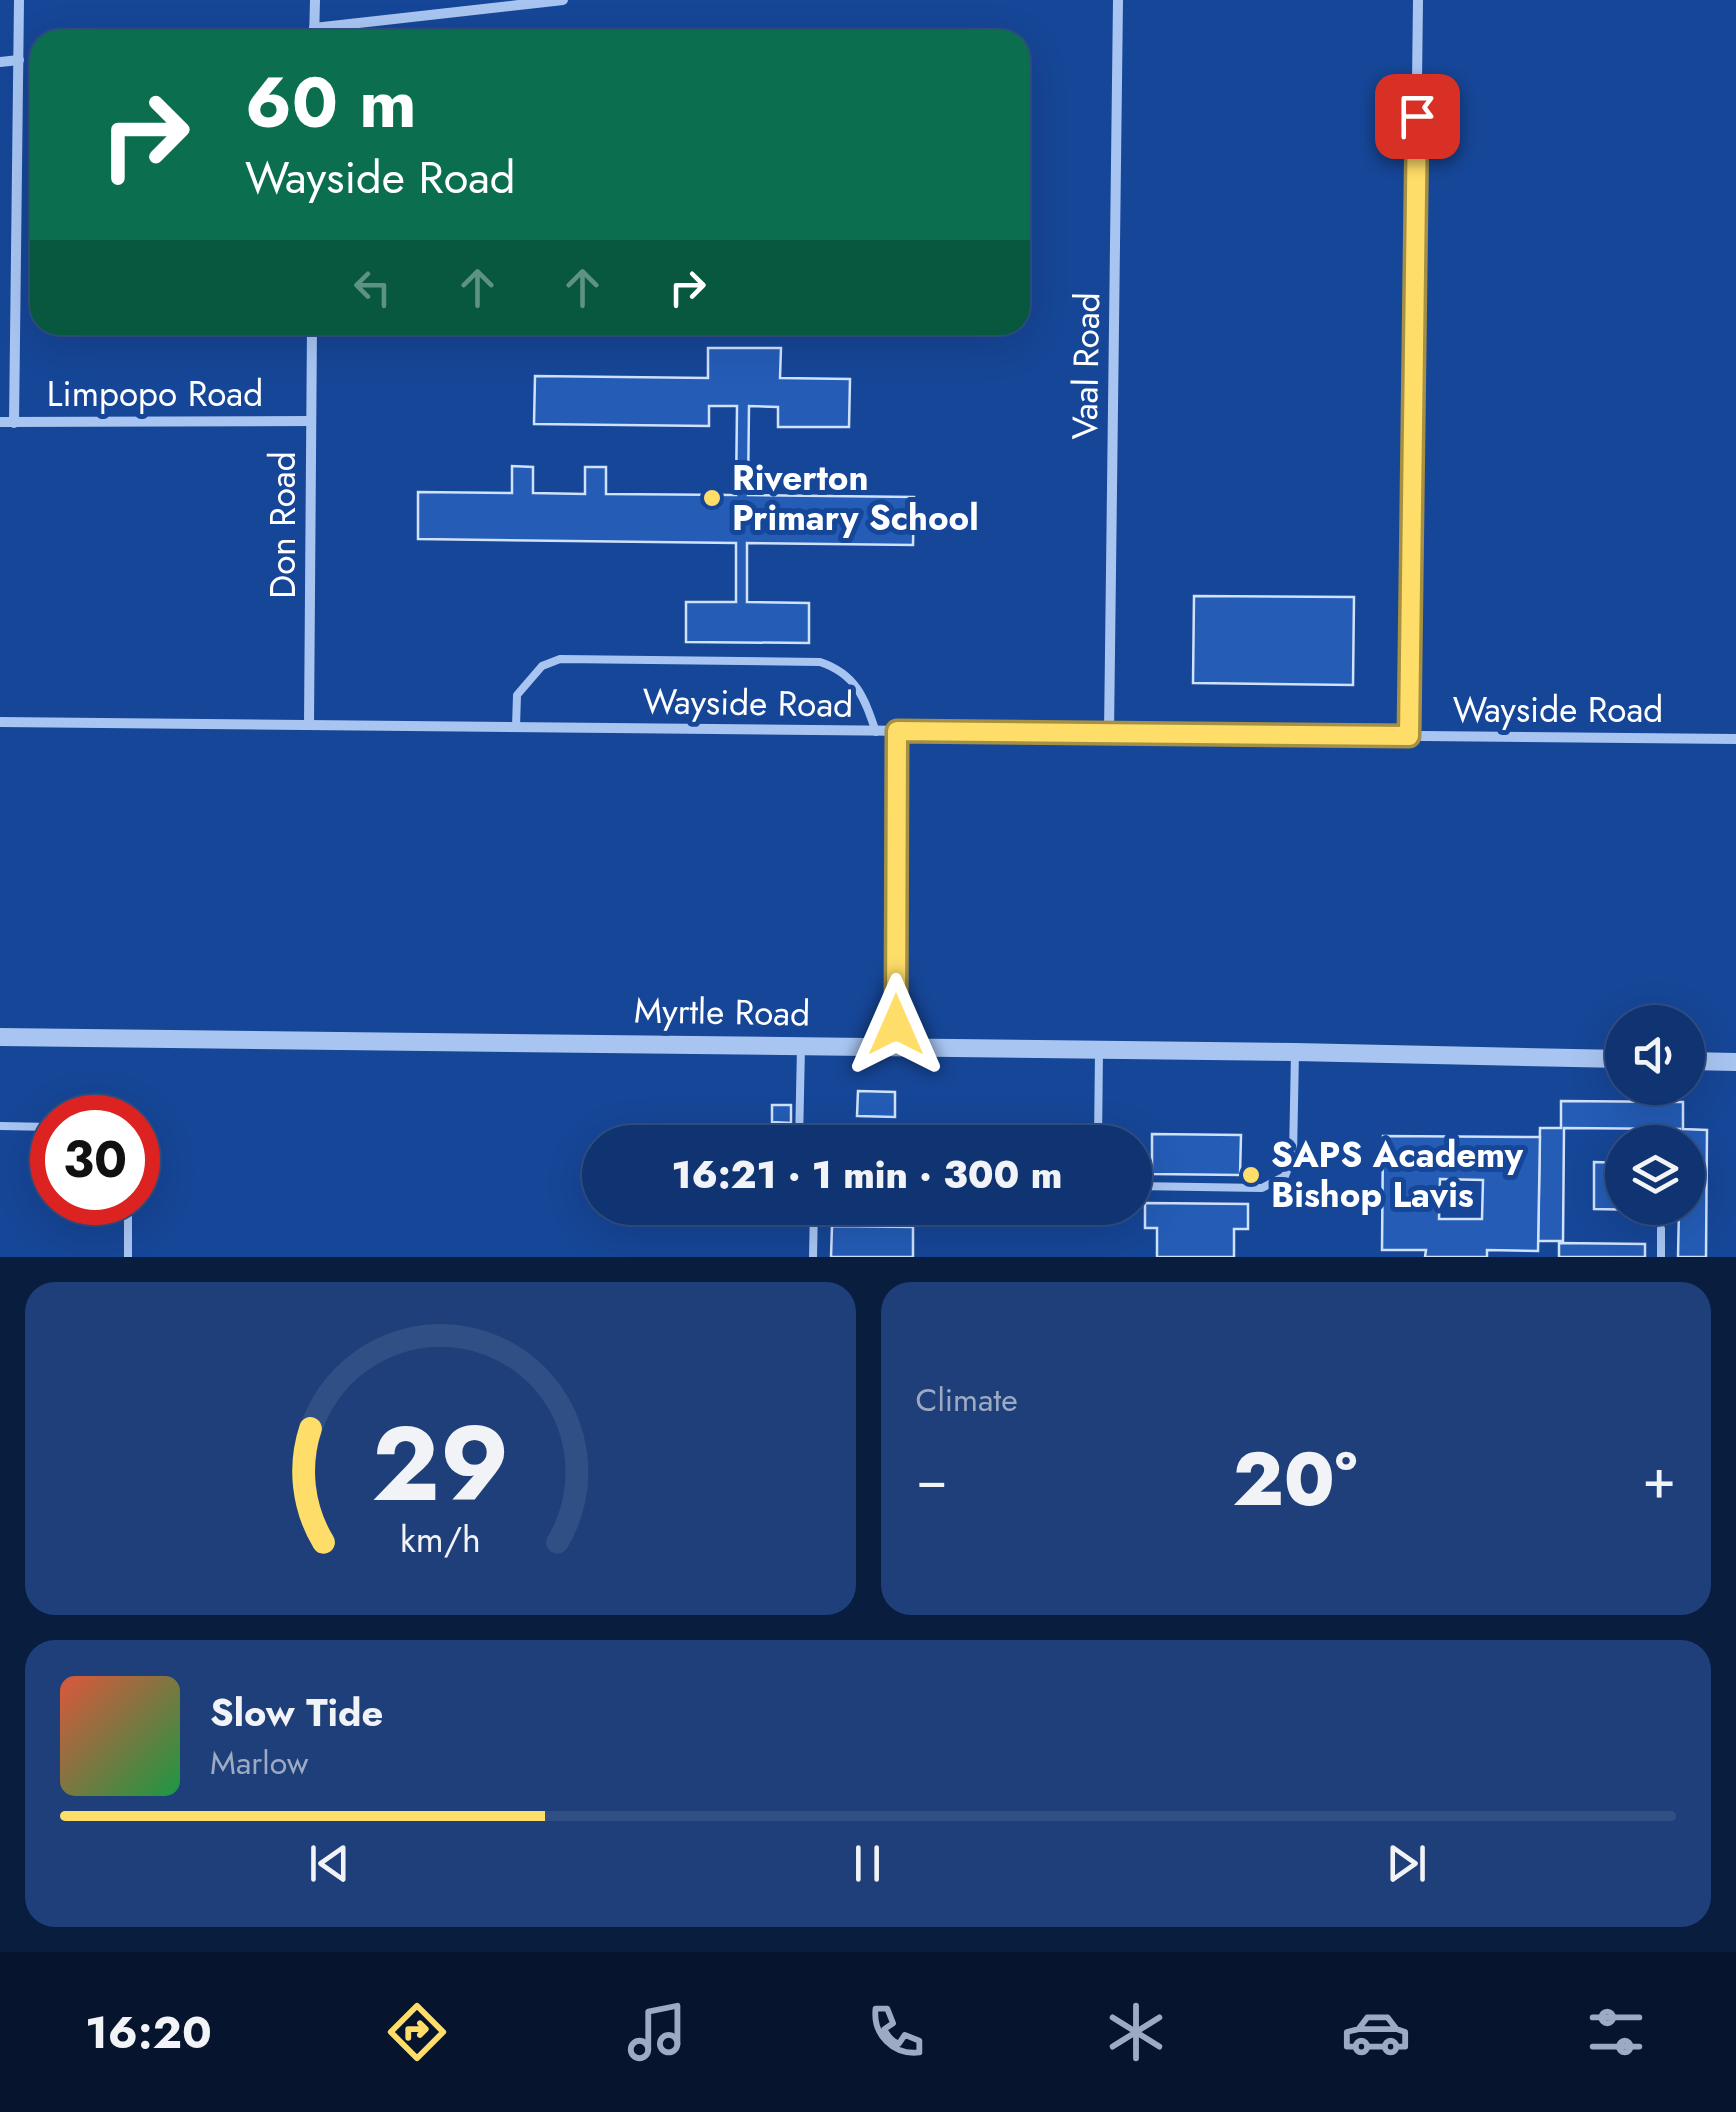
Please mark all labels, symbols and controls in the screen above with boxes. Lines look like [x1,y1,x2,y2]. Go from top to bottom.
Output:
text: 60 m [245,52,417,153]
icon: right [80,70,210,200]
pin [1375,74,1460,159]
icon: arrive [1390,89,1445,144]
text: Wayside Road [245,145,516,210]
icon: left [345,260,400,315]
icon: ahead [450,260,505,315]
icon: ahead [555,260,610,315]
icon: right [660,260,715,315]
street label: Vaal Road [1060,292,1112,440]
street label: Limpopo Road [47,369,263,419]
street label: Don Road [258,451,308,599]
place label: Riverton Primary School [732,453,979,543]
marker: Riverton Primary School [701,487,723,509]
street label: Wayside Road [642,676,854,730]
street label: Wayside Road [1453,685,1663,735]
position arrow [844,973,948,1077]
street label: Myrtle Road [633,985,811,1039]
map controls [1605,1005,1705,1225]
button: sound [1605,1005,1705,1105]
speed limit sign: 30 [30,1095,160,1225]
button: layers [1605,1125,1705,1225]
place label: SAPS Academy Bishop Lavis [1271,1130,1524,1220]
text: 16:21 · 1 min · 300 m [672,1147,1062,1202]
marker: SAPS Academy Bishop Lavis [1240,1164,1262,1186]
text: Climate [916,1377,1018,1423]
text: 29 [371,1389,509,1539]
text: 20° [1233,1425,1358,1533]
text: − [916,1439,948,1519]
text: + [1642,1439,1676,1519]
text: km/h [400,1514,481,1565]
text: Slow Tide [210,1685,383,1740]
text: Marlow [210,1740,308,1786]
icon: previous [302,1836,357,1891]
icon: pause [840,1836,895,1891]
icon: next [1379,1836,1434,1891]
icon: directions [382,1997,452,2067]
icon: music [622,1997,692,2067]
icon: phone [861,1997,931,2067]
icon: climate [1101,1997,1171,2067]
icon: car [1341,1997,1411,2067]
icon: filters [1581,1997,1651,2067]
text: 16:20 [85,2000,212,2065]

